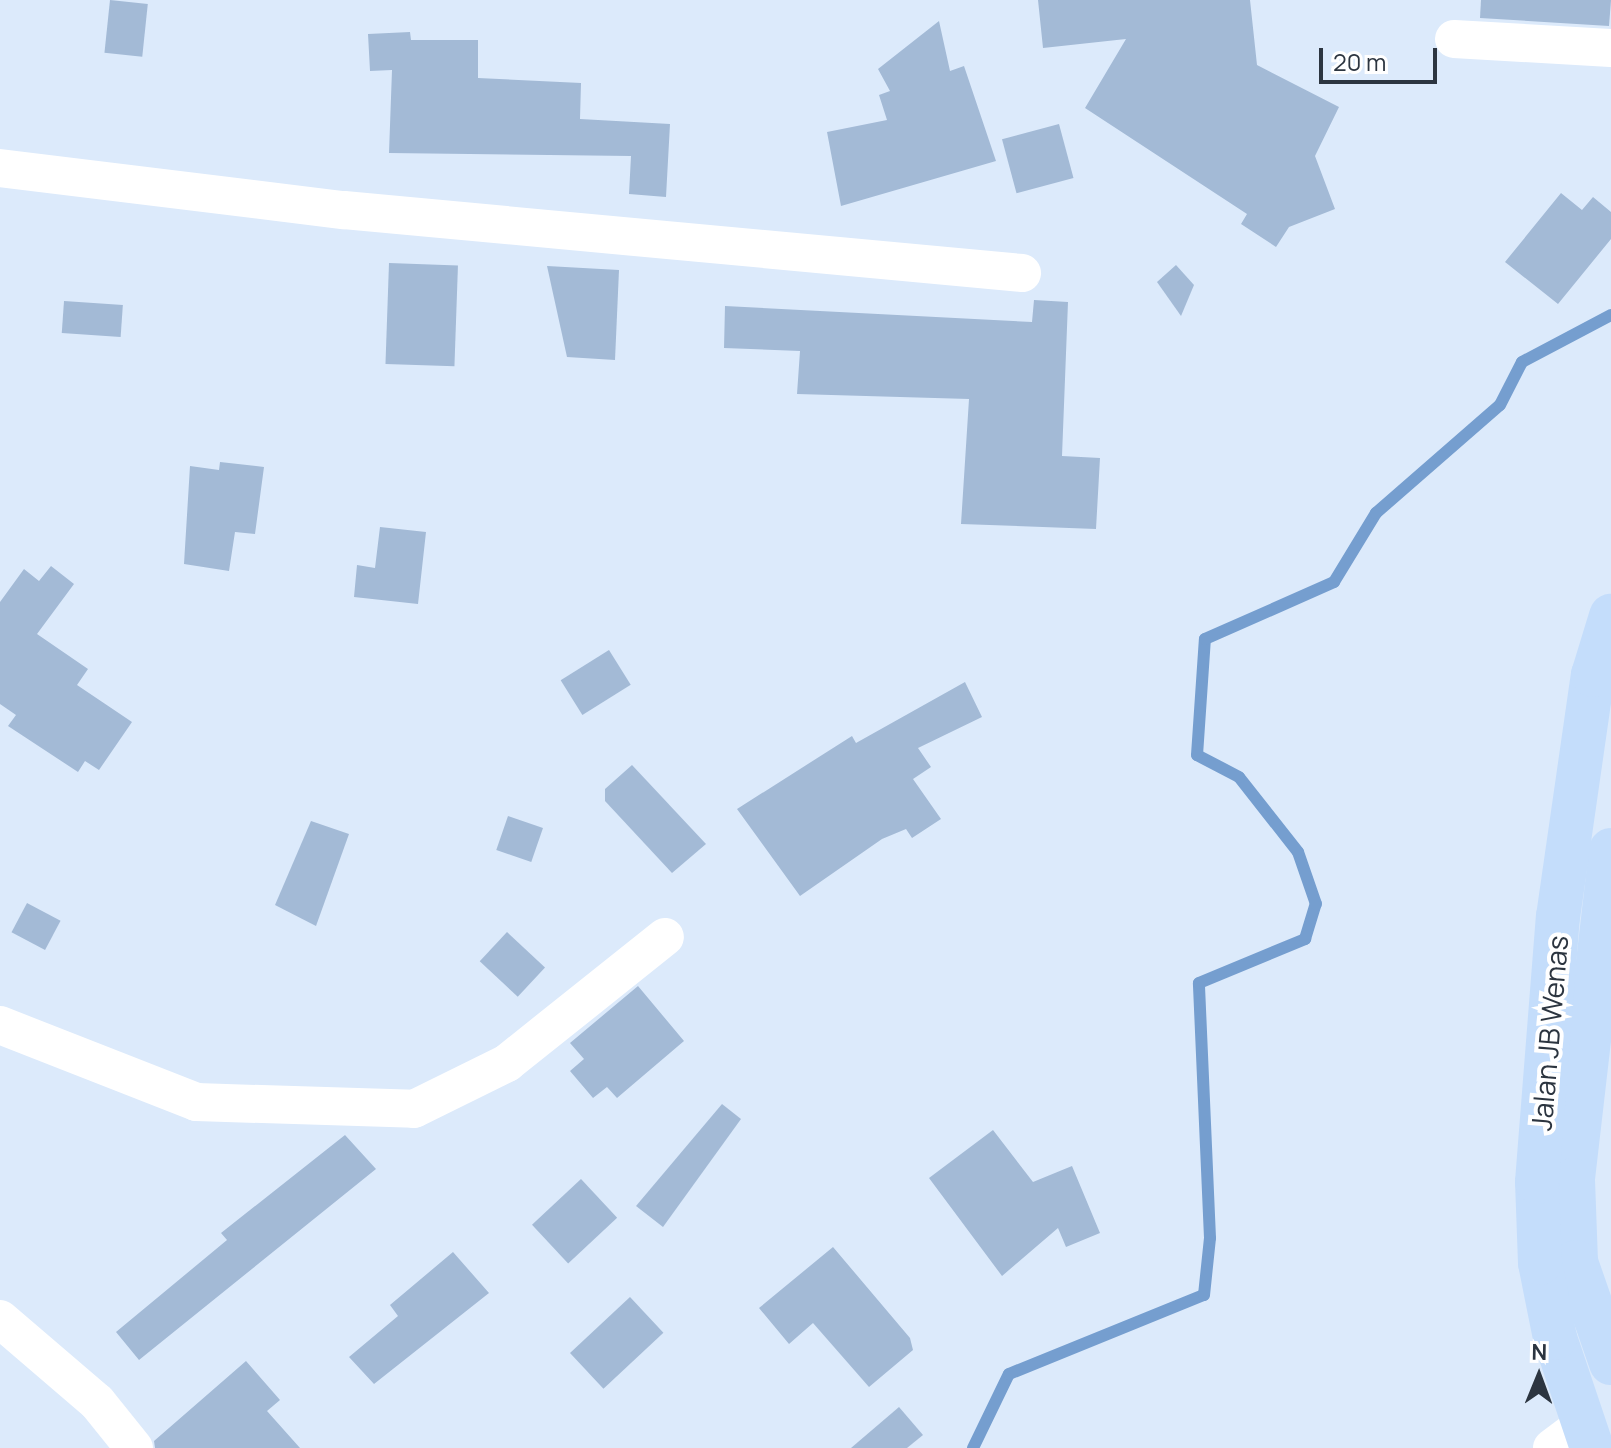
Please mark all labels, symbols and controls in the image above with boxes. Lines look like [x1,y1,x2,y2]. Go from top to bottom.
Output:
scale bar [1323,32,1441,82]
text: 20 m [1333,45,1386,78]
street label: Jalan JB Wenas [1524,934,1574,1132]
north arrow [1499,1336,1579,1416]
text: N [1531,1337,1548,1367]

